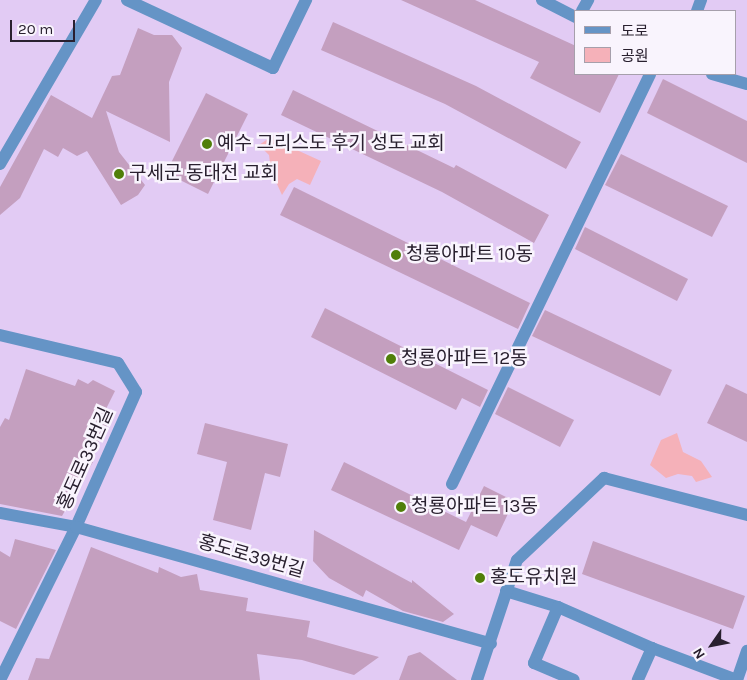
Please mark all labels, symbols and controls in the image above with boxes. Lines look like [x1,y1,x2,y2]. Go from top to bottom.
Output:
scale bar [12,10,78,42]
legend [574,10,737,75]
text: 20 m [18,20,53,38]
text: 도로 [621,22,649,40]
text: 공원 [621,47,649,65]
place label: 예수 그리스도 후기 성도 교회 [217,133,445,155]
marker: 예수 그리스도 후기 성도 교회 [201,138,213,150]
place label: 구세군 동대전 교회 [129,163,278,185]
marker: 구세군 동대전 교회 [113,168,125,180]
place label: 청룡아파트 10동 [406,244,533,266]
marker: 청룡아파트 10동 [390,249,402,261]
place label: 청룡아파트 12동 [401,348,528,370]
marker: 청룡아파트 12동 [385,353,397,365]
street label: 홍도로33번길 [53,404,119,514]
place label: 청룡아파트 13동 [411,496,538,518]
marker: 청룡아파트 13동 [395,501,407,513]
street label: 홍도로39번길 [195,531,307,583]
place label: 홍도유치원 [490,567,577,589]
marker: 홍도유치원 [474,572,486,584]
north arrow [687,620,737,670]
text: N [689,645,709,662]

